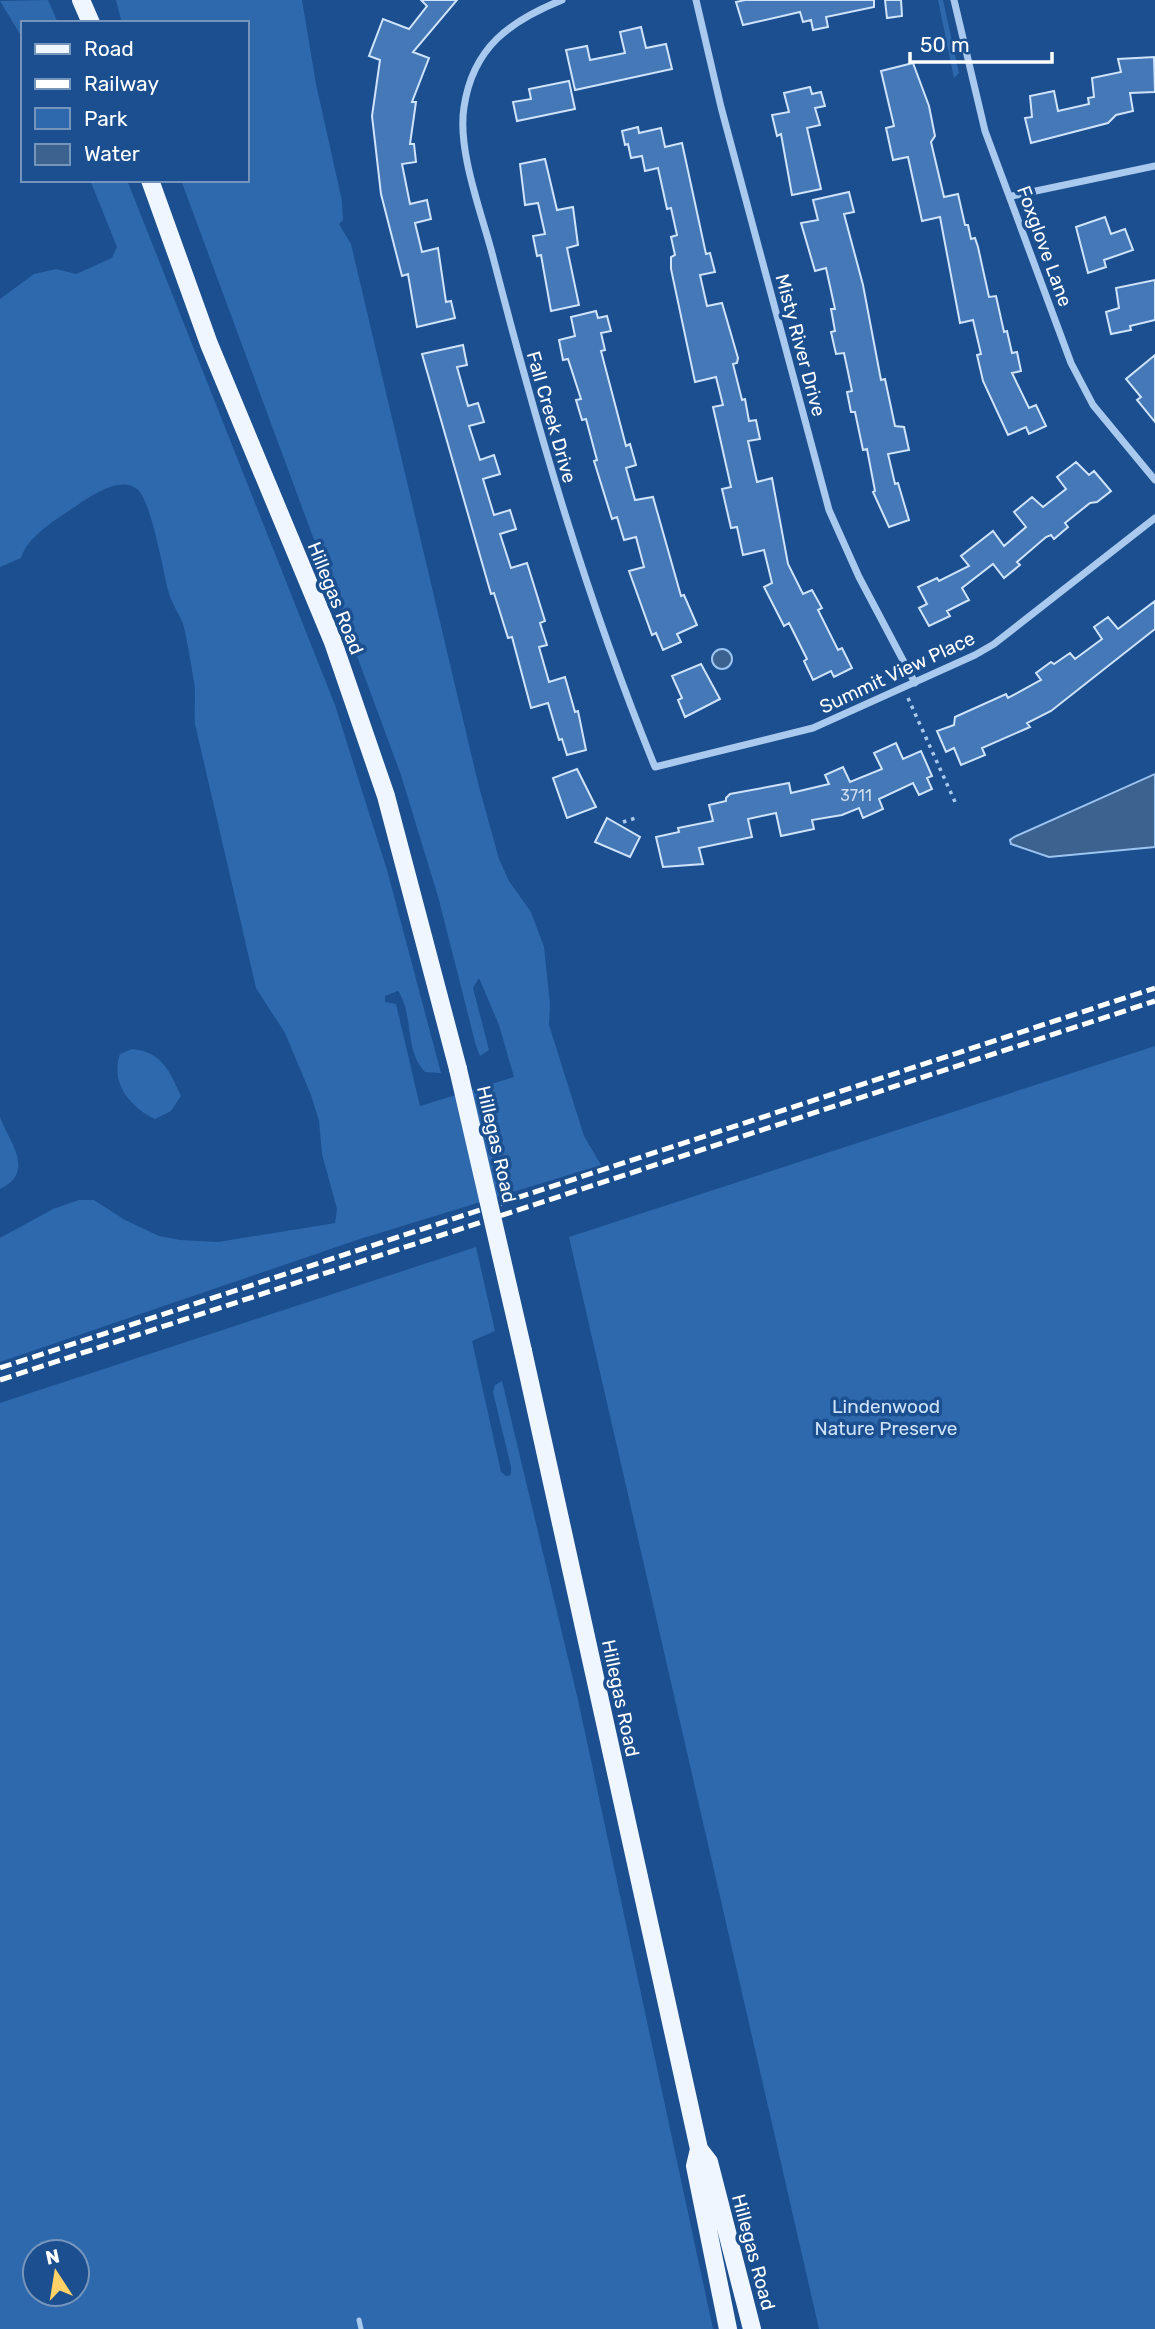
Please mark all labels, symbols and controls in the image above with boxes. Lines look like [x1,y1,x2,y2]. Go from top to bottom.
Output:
legend [21,21,248,182]
scale bar [910,21,1052,65]
text: 50 m [920,32,970,57]
text: Road [84,36,134,61]
text: Railway [84,71,159,96]
text: Park [84,106,128,131]
text: Water [84,141,140,166]
street label: Foxglove Lane [1012,183,1077,310]
street label: Misty River Drive [770,271,831,419]
street label: Fall Creek Drive [522,349,581,486]
street label: Hillegas Road [303,539,369,658]
street label: Summit View Place [816,626,978,718]
house number: 3711 [840,786,872,805]
street label: Hillegas Road [472,1083,521,1205]
park label: Lindenwood Nature Preserve [814,1395,958,1440]
street label: Hillegas Road [597,1637,644,1759]
street label: Hillegas Road [727,2192,780,2313]
north arrow [21,2238,91,2308]
text: N [43,2244,62,2270]

